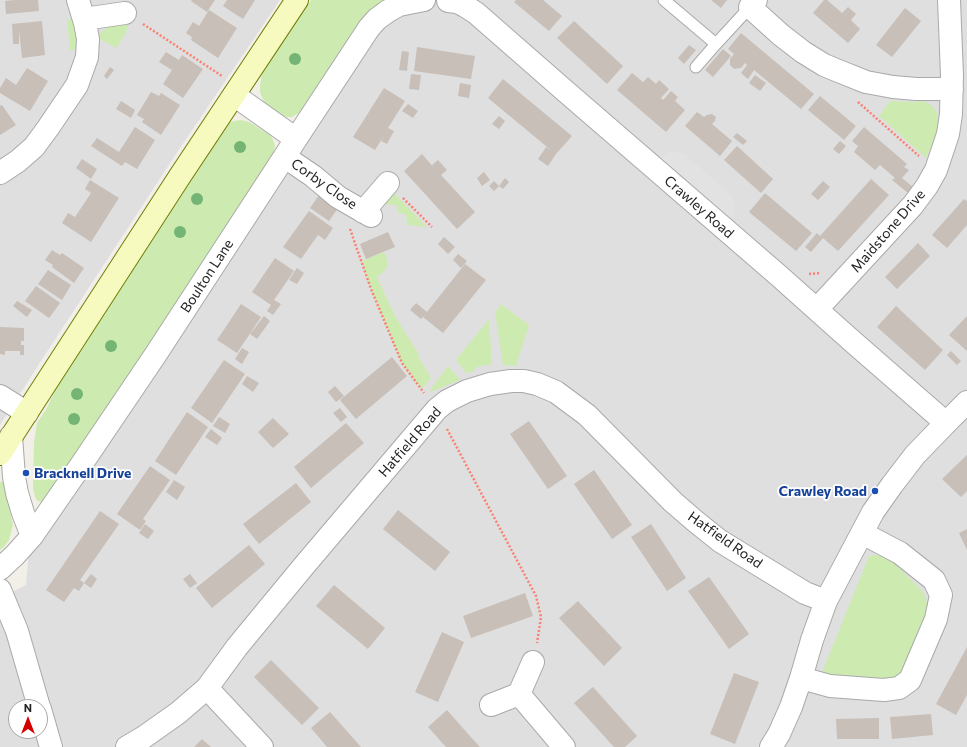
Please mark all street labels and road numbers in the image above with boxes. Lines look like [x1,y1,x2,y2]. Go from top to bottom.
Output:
street label: Corby Close [288,155,360,213]
street label: Crawley Road [661,172,737,242]
street label: Maidstone Drive [847,186,929,276]
street label: Boulton Lane [177,236,237,316]
street label: Hatfield Road [375,404,445,480]
street label: Hatfield Road [685,508,765,572]

